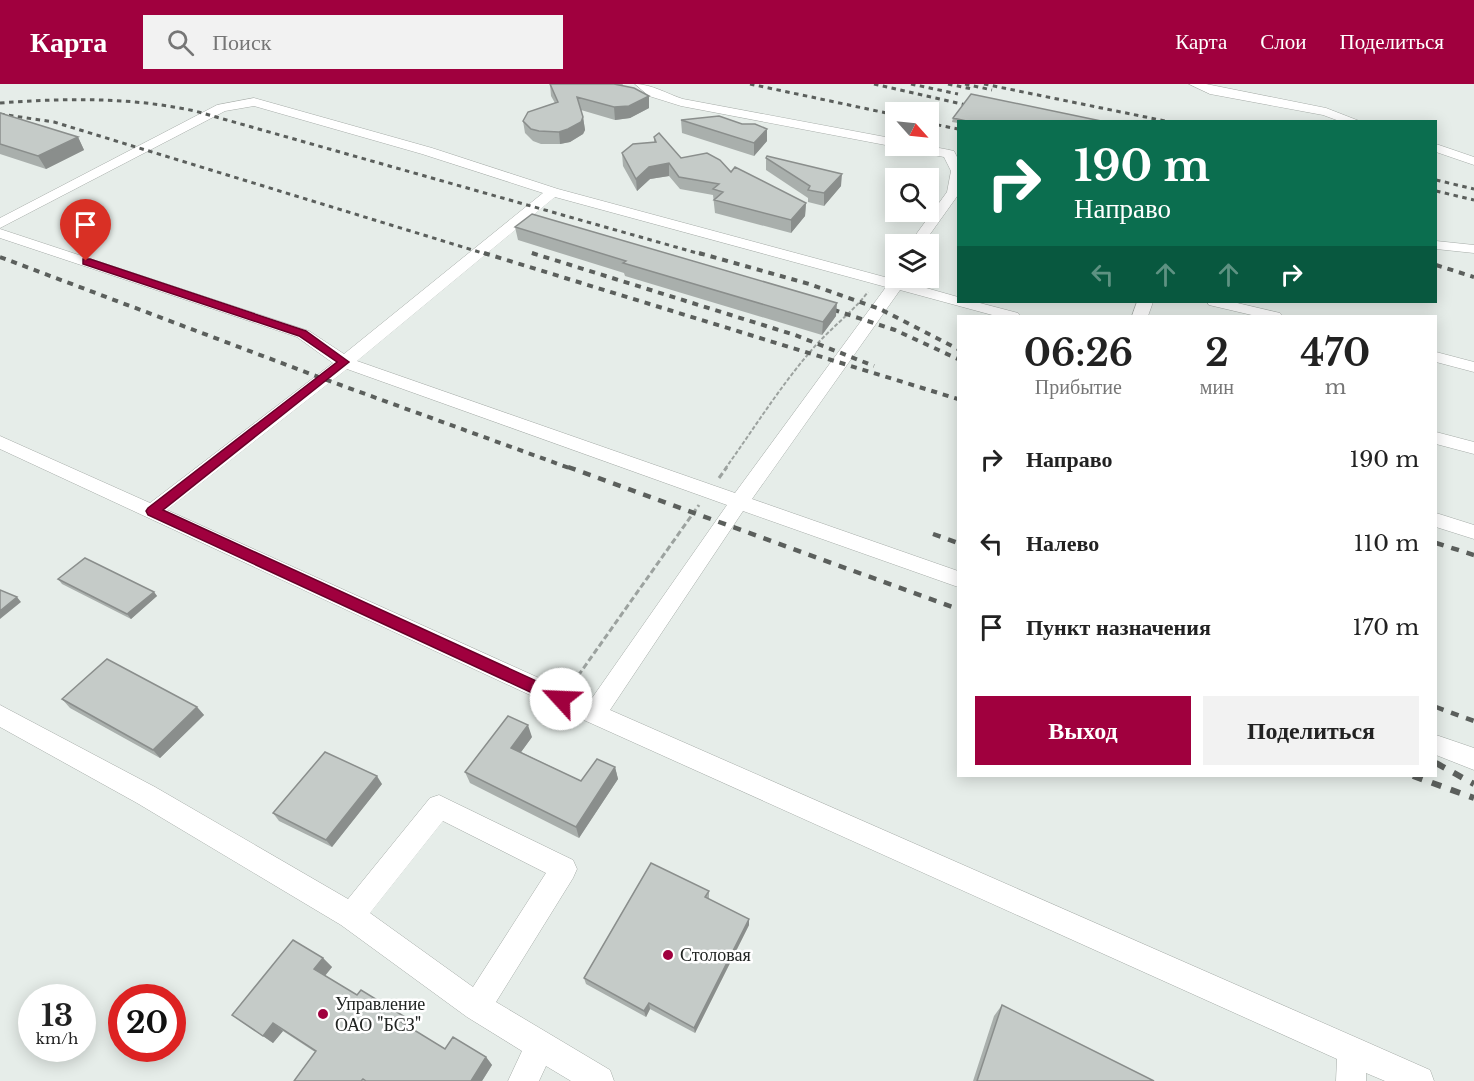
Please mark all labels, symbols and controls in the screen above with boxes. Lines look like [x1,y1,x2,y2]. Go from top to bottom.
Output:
search box [143,15,563,69]
text: Карта [30,25,107,60]
icon: search [164,26,197,59]
text: Поиск [212,29,271,56]
text: Карта [1175,29,1227,55]
text: Слои [1260,29,1306,55]
text: Поделиться [1339,29,1444,55]
north arrow [885,102,939,156]
map controls [885,102,939,288]
text: 190 m [1074,140,1210,192]
icon: right [975,144,1053,222]
button: search [885,168,939,222]
text: Направо [1074,192,1171,225]
pin [60,199,111,261]
icon: arrive [69,208,102,241]
button: layers [885,234,939,288]
icon: left [1086,258,1119,291]
icon: ahead [1149,258,1182,291]
icon: ahead [1212,258,1245,291]
icon: right [1275,258,1308,291]
text: 06:26 [1024,331,1133,376]
text: 2 [1205,331,1229,376]
text: 470 [1301,331,1370,376]
text: Прибытие [1035,375,1122,399]
text: мин [1200,375,1234,399]
text: m [1325,375,1346,399]
icon: right [975,443,1008,476]
text: Направо [1026,446,1112,473]
text: 190 m [1349,446,1419,473]
icon: left [975,527,1008,560]
text: Налево [1026,530,1099,557]
text: 110 m [1354,530,1419,557]
icon: arrive [975,611,1008,644]
text: Пункт назначения [1026,614,1211,641]
text: 170 m [1353,614,1419,641]
position arrow [529,667,593,731]
button: Выход [975,696,1191,765]
button: Поделиться [1203,696,1419,765]
place label: Столовая [680,944,751,966]
marker: Столовая [661,948,675,962]
speed limit sign: 20 [108,984,186,1062]
place label: Управление ОАО "БСЗ" [335,993,425,1036]
text: 13 [41,997,73,1034]
marker: Управление ОАО "БСЗ" [316,1007,330,1021]
text: km/h [36,1029,78,1048]

